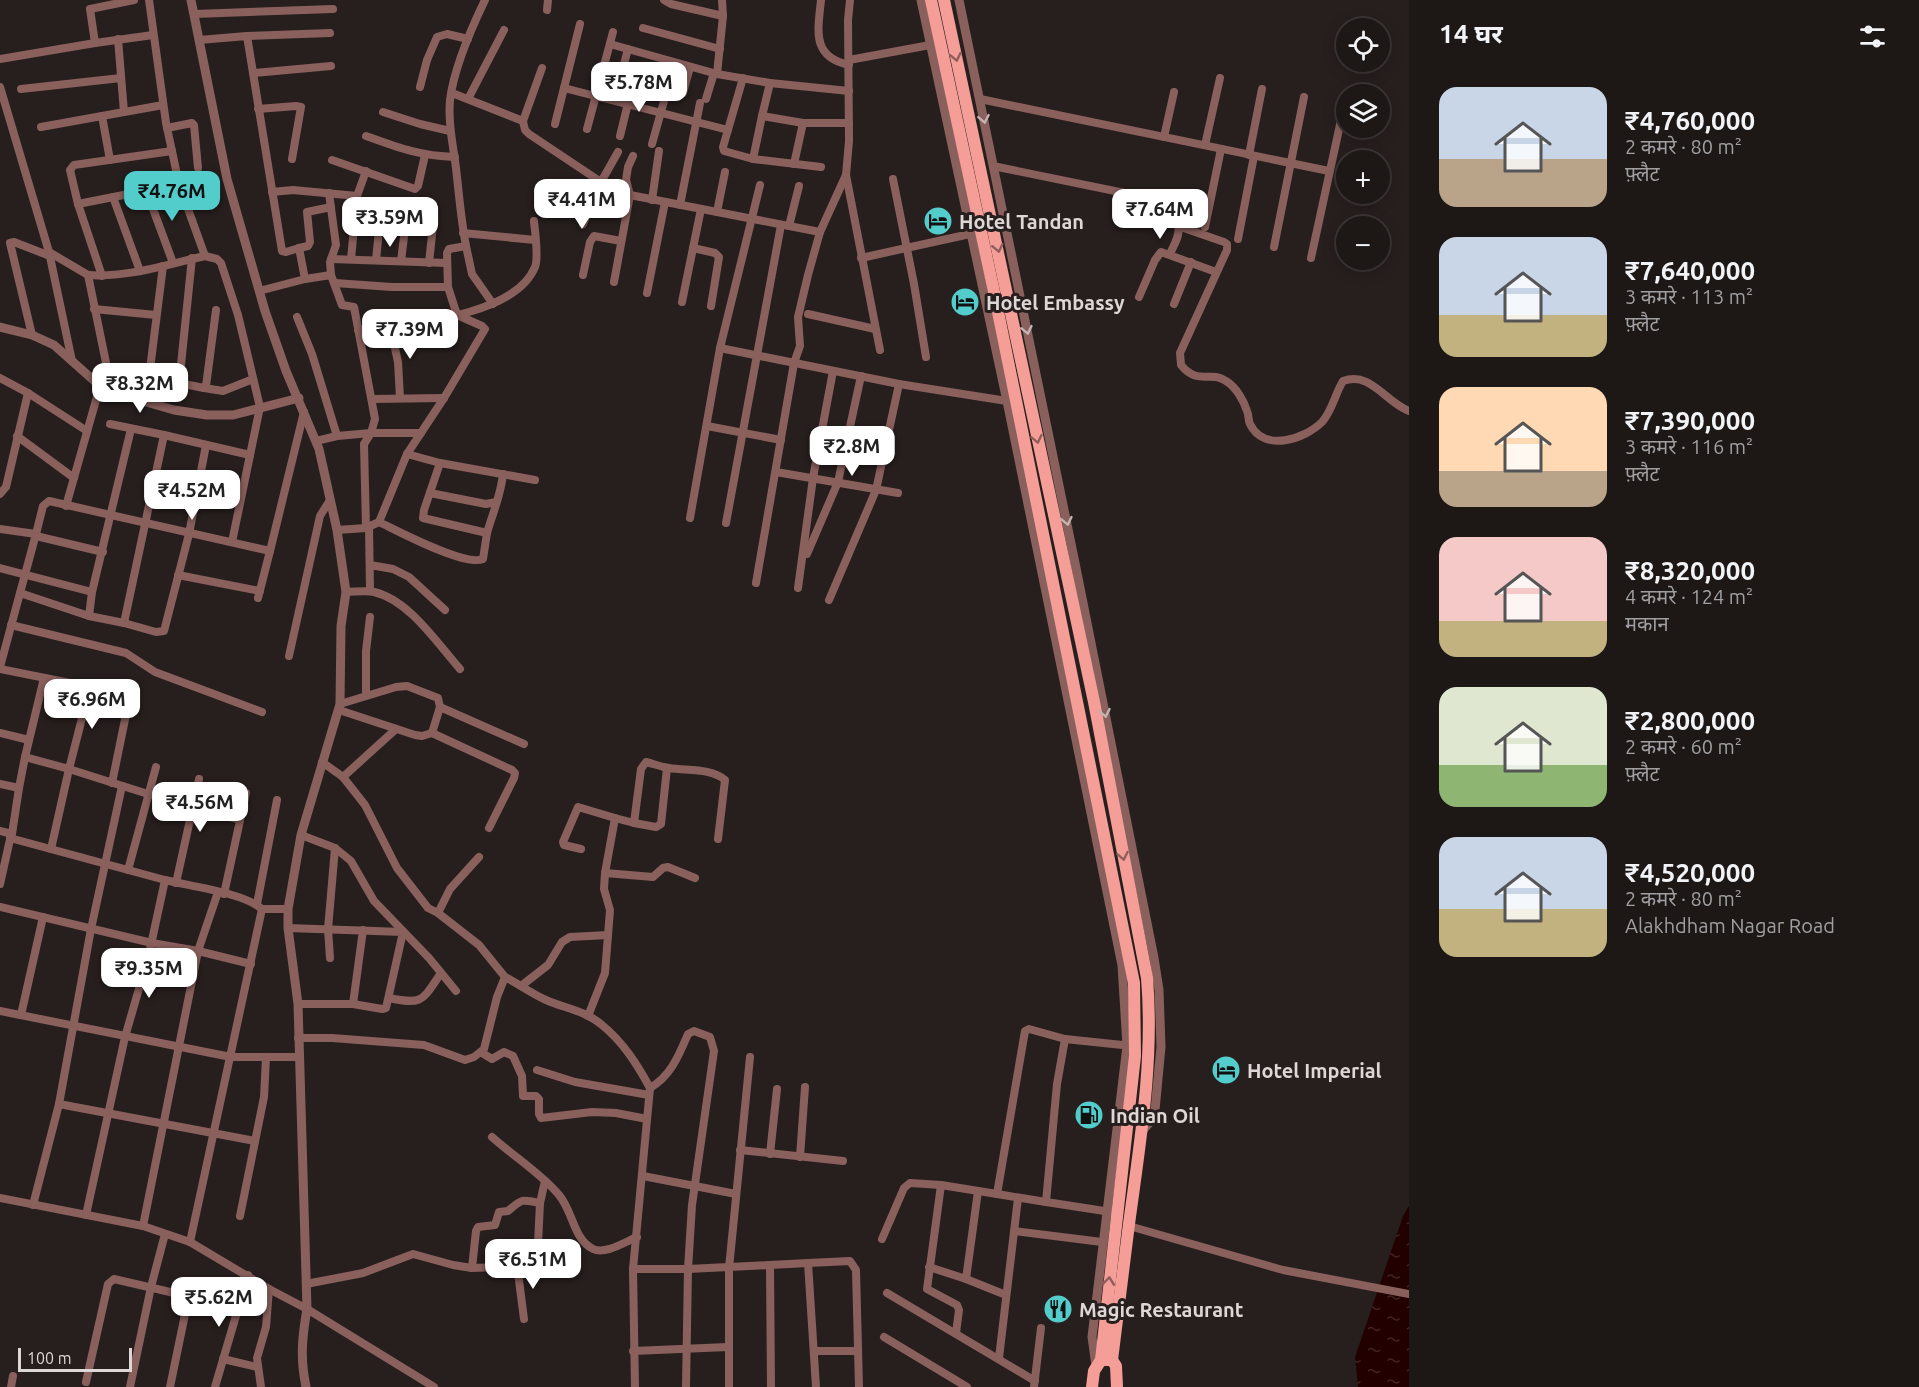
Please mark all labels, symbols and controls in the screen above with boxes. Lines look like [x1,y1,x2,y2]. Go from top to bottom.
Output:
map controls [1336,18,1390,270]
button: locate [1336,18,1390,72]
text: 14 घर [1439,19,1503,48]
icon: filters [1856,20,1889,53]
one-way arrow [949,52,962,62]
pin: ₹5.78M [590,62,688,113]
text: ₹5.78M [605,70,673,93]
button: layers [1336,84,1390,138]
text: ₹4,760,000 [1625,106,1755,135]
icon: home [1487,111,1559,183]
one-way arrow [977,114,990,124]
text: 2 कमरे · 80 m² [1625,135,1742,158]
button: + [1336,150,1390,204]
text: फ़्लैट [1625,162,1660,185]
pin: ₹4.76M [123,171,221,222]
text: ₹4.76M [138,179,206,202]
pin: ₹4.41M [533,179,631,230]
text: ₹4.41M [548,187,616,210]
pin: ₹7.64M [1111,189,1209,240]
pin: ₹3.59M [341,197,439,248]
text: ₹7.64M [1126,197,1194,220]
text: ₹3.59M [356,205,424,228]
hotel icon: Hotel Tandan [922,205,954,237]
place label: Hotel Tandan [959,210,1084,233]
button: − [1336,216,1390,270]
one-way arrow [990,242,1003,252]
text: ₹7,640,000 [1625,256,1755,285]
icon: home [1487,261,1559,333]
text: 3 कमरे · 113 m² [1625,285,1753,308]
hotel icon: Hotel Embassy [949,286,981,318]
place label: Hotel Embassy [986,291,1125,314]
pin: ₹7.39M [361,309,459,360]
text: फ़्लैट [1625,312,1660,335]
text: ₹7.39M [376,317,444,340]
one-way arrow [1020,325,1033,335]
pin: ₹8.32M [91,363,189,414]
text: ₹8.32M [106,371,174,394]
text: ₹7,390,000 [1625,406,1755,435]
icon: home [1487,411,1559,483]
pin: ₹2.8M [810,426,894,477]
one-way arrow [1030,433,1043,443]
text: ₹2.8M [824,434,880,457]
text: 3 कमरे · 116 m² [1625,435,1753,458]
text: फ़्लैट [1625,462,1660,485]
pin: ₹4.52M [143,470,241,521]
text: ₹4.52M [158,478,226,501]
one-way arrow [1060,516,1073,526]
text: ₹8,320,000 [1625,556,1755,585]
icon: home [1487,561,1559,633]
text: 4 कमरे · 124 m² [1625,585,1753,608]
text: मकान [1625,612,1669,635]
pin: ₹6.96M [43,679,141,730]
text: ₹6.96M [58,687,126,710]
text: ₹2,800,000 [1625,706,1755,735]
one-way arrow [1098,707,1111,717]
icon: home [1487,711,1559,783]
text: 2 कमरे · 60 m² [1625,735,1742,758]
text: फ़्लैट [1625,762,1660,785]
pin: ₹4.56M [151,782,249,833]
text: ₹4.56M [166,790,234,813]
one-way arrow [1117,851,1129,860]
text: ₹4,520,000 [1625,858,1755,887]
icon: home [1487,861,1559,933]
text: 2 कमरे · 80 m² [1625,887,1742,910]
text: Alakhdham Nagar Road [1625,914,1835,937]
pin: ₹9.35M [100,948,198,999]
text: ₹9.35M [115,956,183,979]
hotel icon: Hotel Imperial [1210,1054,1242,1086]
place label: Hotel Imperial [1247,1059,1382,1082]
fuel station icon: Indian Oil [1073,1099,1105,1131]
place label: Indian Oil [1110,1104,1200,1127]
pin: ₹6.51M [484,1239,582,1290]
text: ₹6.51M [499,1247,567,1270]
one-way arrow [1102,1276,1114,1285]
pin: ₹5.62M [170,1277,268,1328]
text: ₹5.62M [185,1285,253,1308]
restaurant icon: Magic Restaurant [1042,1293,1074,1325]
place label: Magic Restaurant [1079,1298,1244,1321]
scale bar [18,1345,132,1372]
text: 100 m [27,1349,72,1367]

